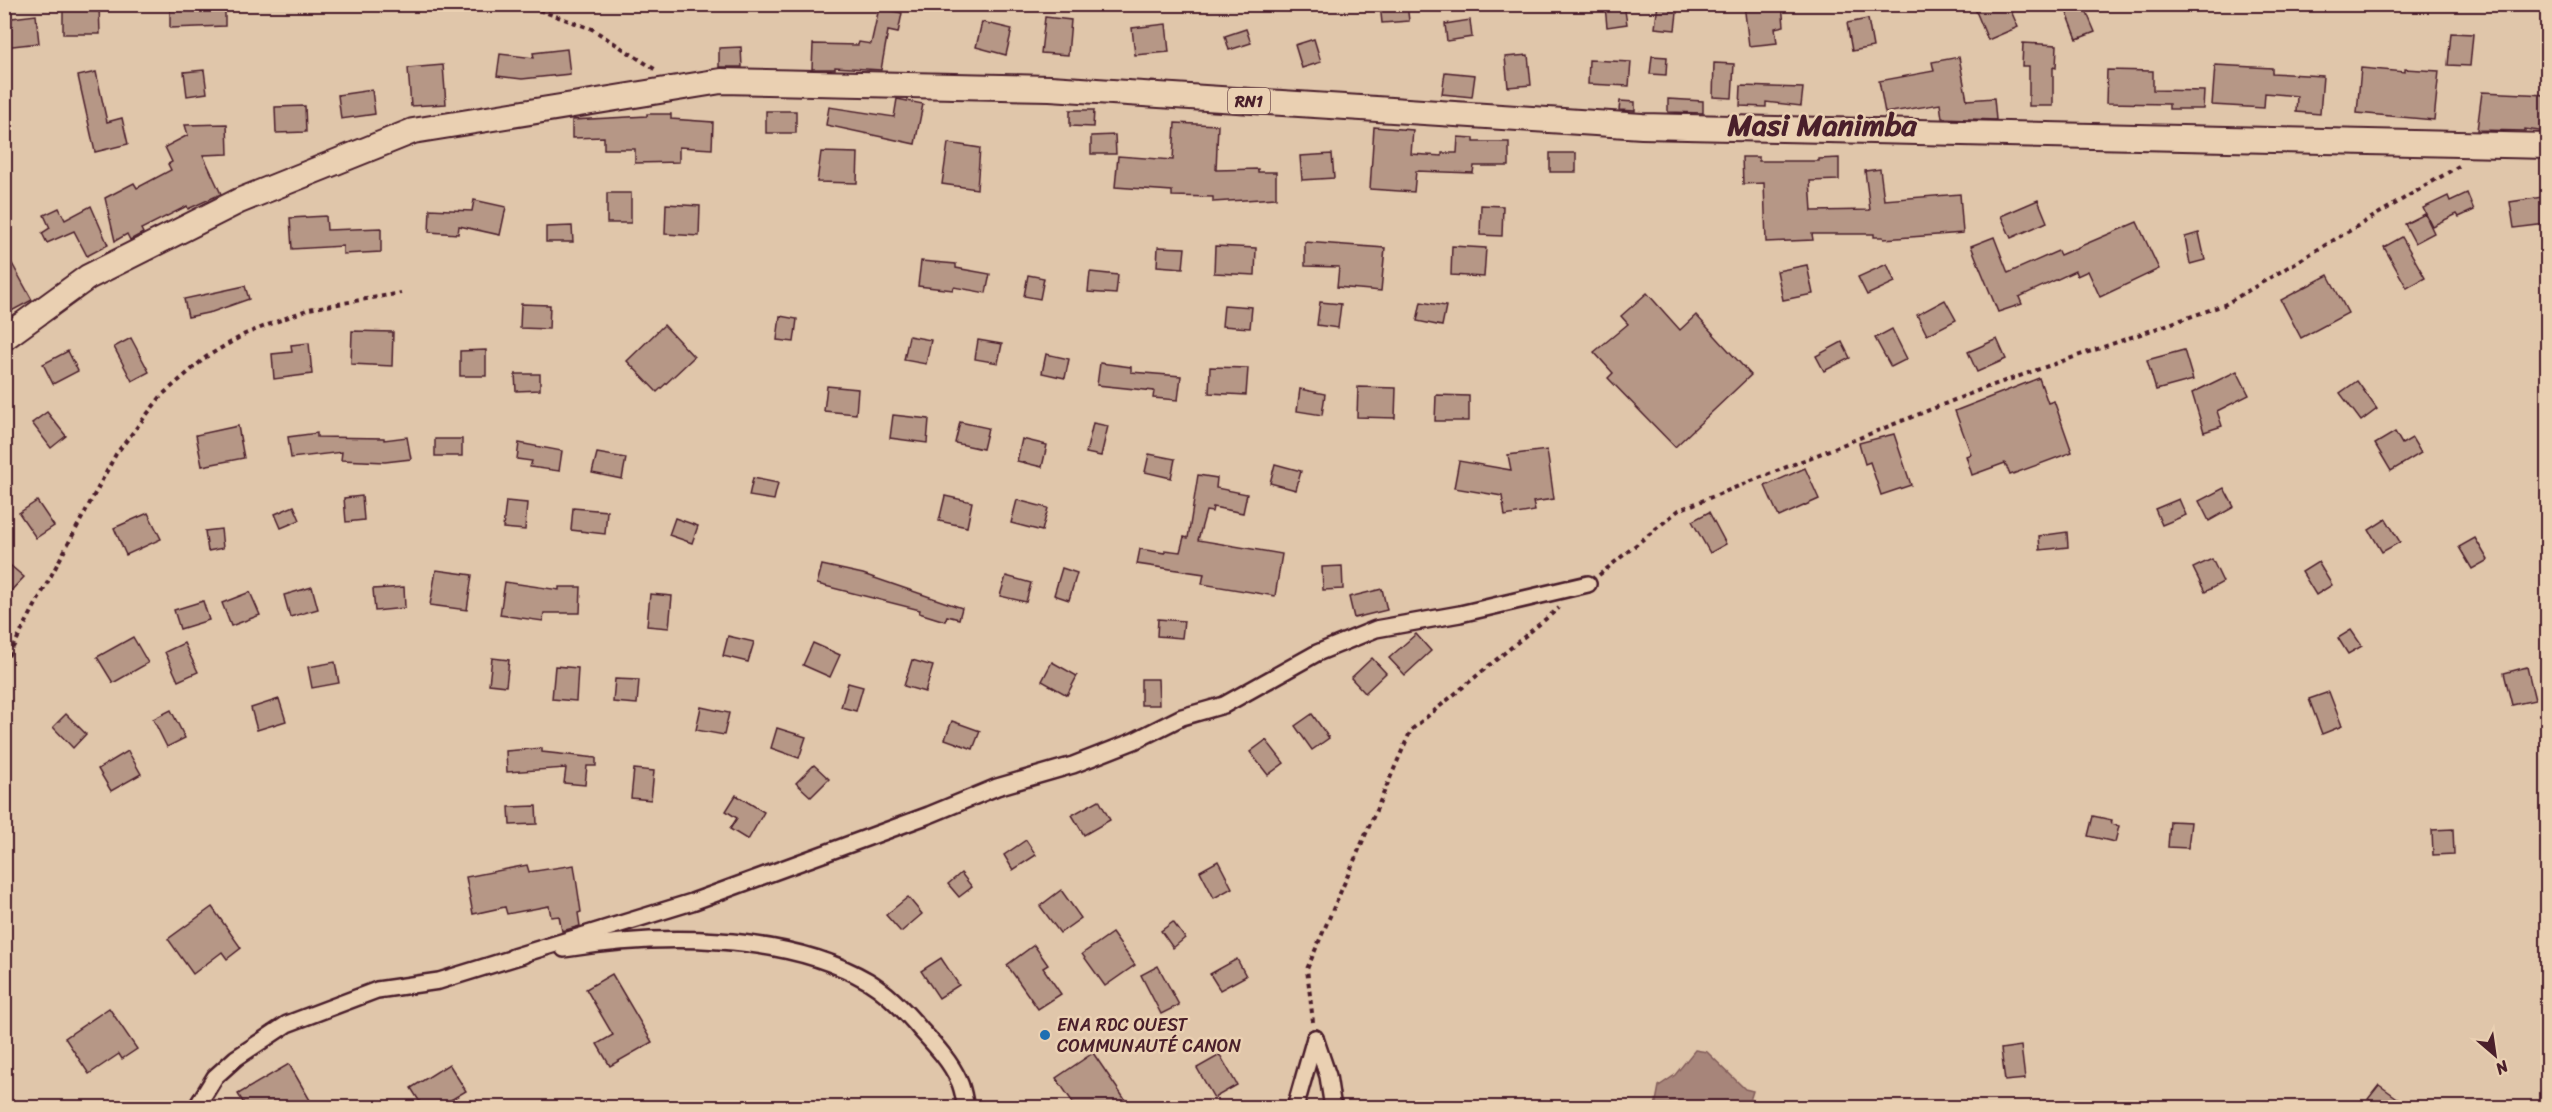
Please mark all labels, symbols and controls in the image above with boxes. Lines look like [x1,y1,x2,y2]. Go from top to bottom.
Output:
road number: RN1 [1228,88,1270,114]
district label: Masi Manimba [1726,98,1918,152]
place label: ENA RDC OUEST COMMUNAUTÉ CANON [1057,1009,1242,1062]
north arrow [2465,1025,2525,1085]
marker: ENA RDC OUEST COMMUNAUTÉ CANON [1038,1028,1052,1042]
text: N [2489,1052,2515,1083]

